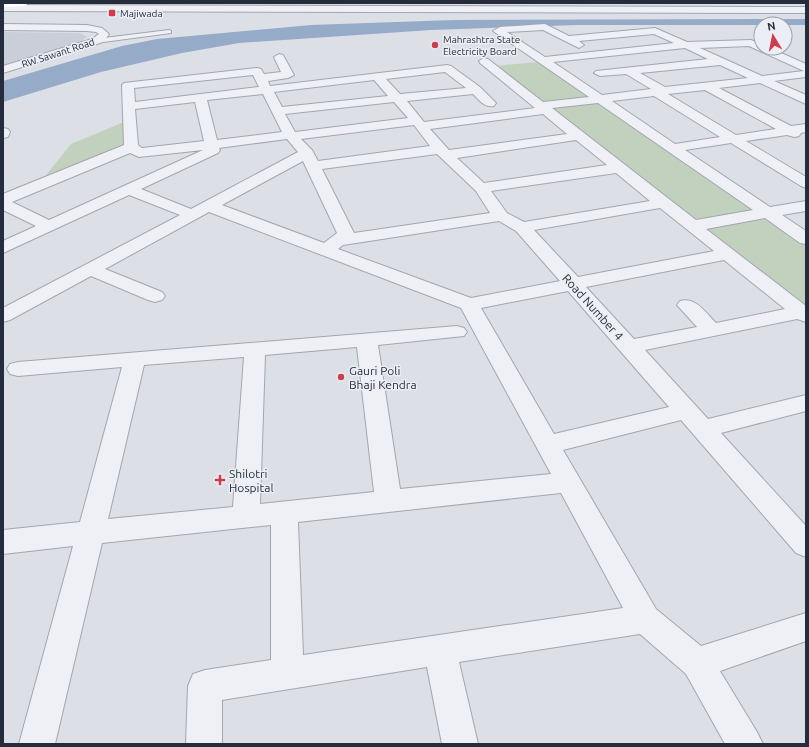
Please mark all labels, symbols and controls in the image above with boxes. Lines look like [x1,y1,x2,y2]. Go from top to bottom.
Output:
marker: Majiwada [107,8,117,18]
place label: Majiwada [120,8,163,19]
north arrow [753,16,793,56]
text: N [766,20,776,33]
place label: Mahrashtra State Electricity Board [443,34,520,57]
street label: RW Sawant Road [20,36,96,70]
marker: Mahrashtra State Electricity Board [430,40,440,50]
street label: Road Number 4 [560,271,626,343]
place label: Gauri Poli Bhaji Kendra [349,364,417,391]
marker: Gauri Poli Bhaji Kendra [336,372,346,382]
place label: Shilotri Hospital [229,467,274,494]
marker: Shilotri Hospital [214,474,226,486]

